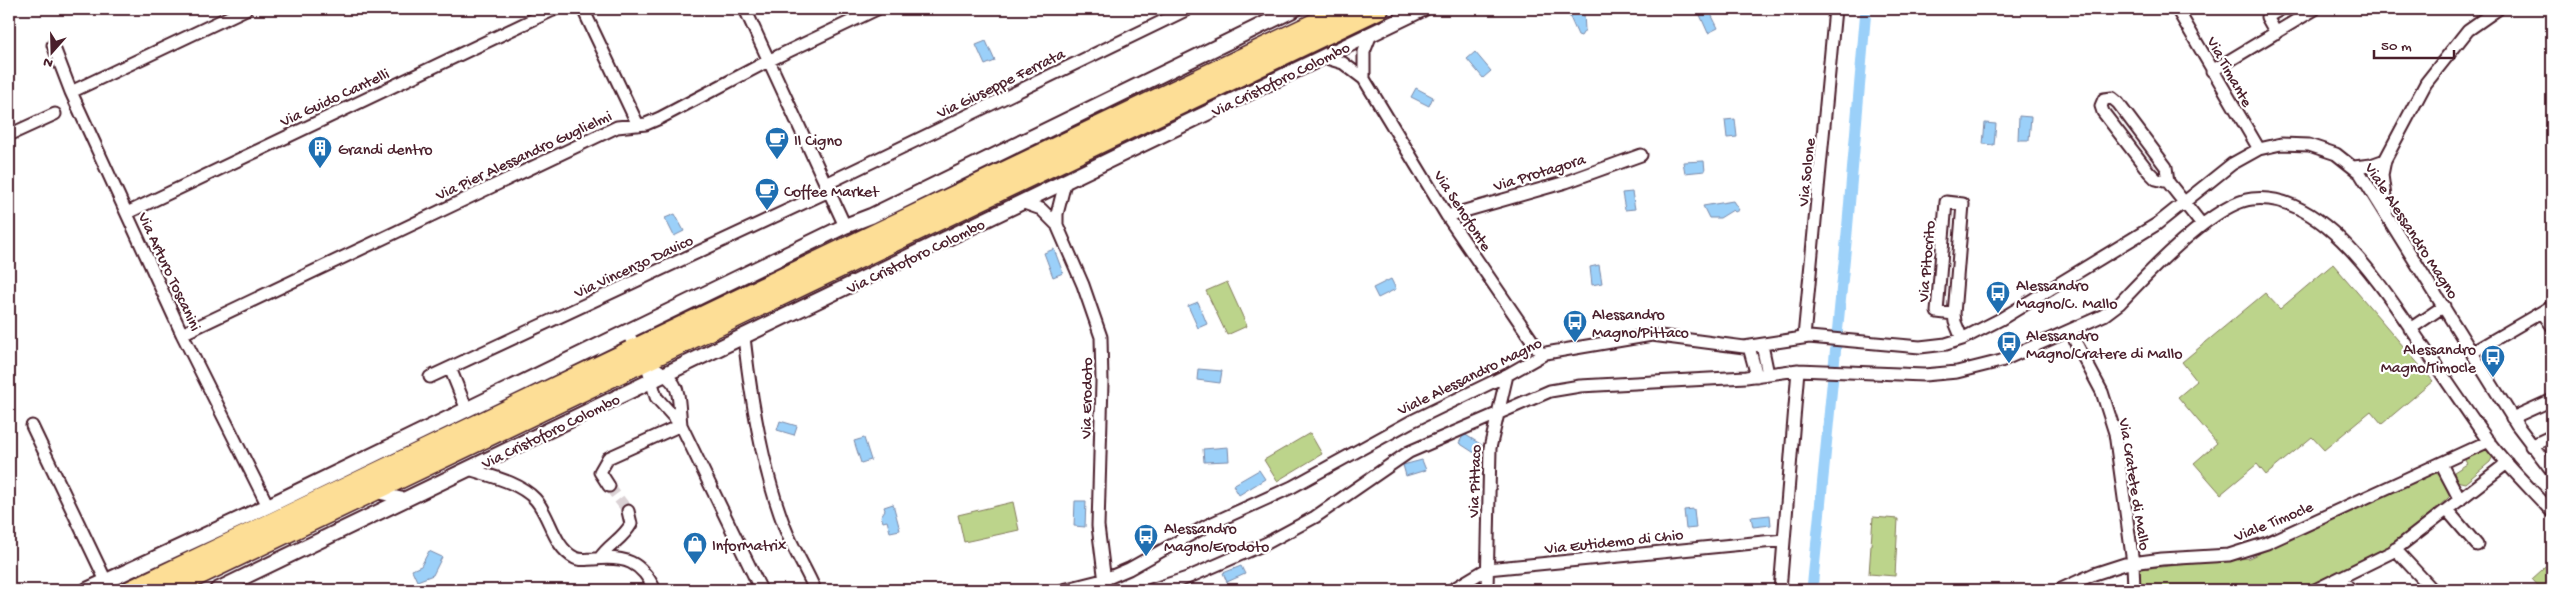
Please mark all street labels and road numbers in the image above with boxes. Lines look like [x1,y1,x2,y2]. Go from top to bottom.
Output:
street label: Via Timante [2200,33,2255,112]
street label: Via Cristoforo Colombo [1208,39,1354,123]
street label: Via Giuseppe Ferrata [933,45,1070,125]
street label: Via Guido Cantelli [277,66,393,133]
street label: Via Pier Alessandro Guglielmi [433,108,615,207]
street label: Via Solone [1795,137,1822,208]
street label: Via Protagora [1491,151,1589,198]
street label: Viale Alessandro Magno [2358,159,2461,304]
street label: Via Senofonte [1427,167,1495,256]
street label: Via Arturo Toscanini [132,209,204,335]
street label: Via Cristoforo Colombo [843,216,989,300]
street label: Via Pitocrito [1915,220,1942,304]
street label: Via Vincenzo Davico [571,232,697,304]
street label: Viale Alessandro Magno [1394,335,1546,422]
street label: Via Erodoto [1078,357,1099,440]
street label: Via Cristoforo Colombo [478,391,624,475]
street label: Via Cratete di Mallo [2113,416,2152,552]
street label: Via Pittaco [1466,444,1487,519]
street label: Viale Timocle [2231,499,2317,548]
street label: Via Eutidemo di Chio [1543,527,1685,560]

